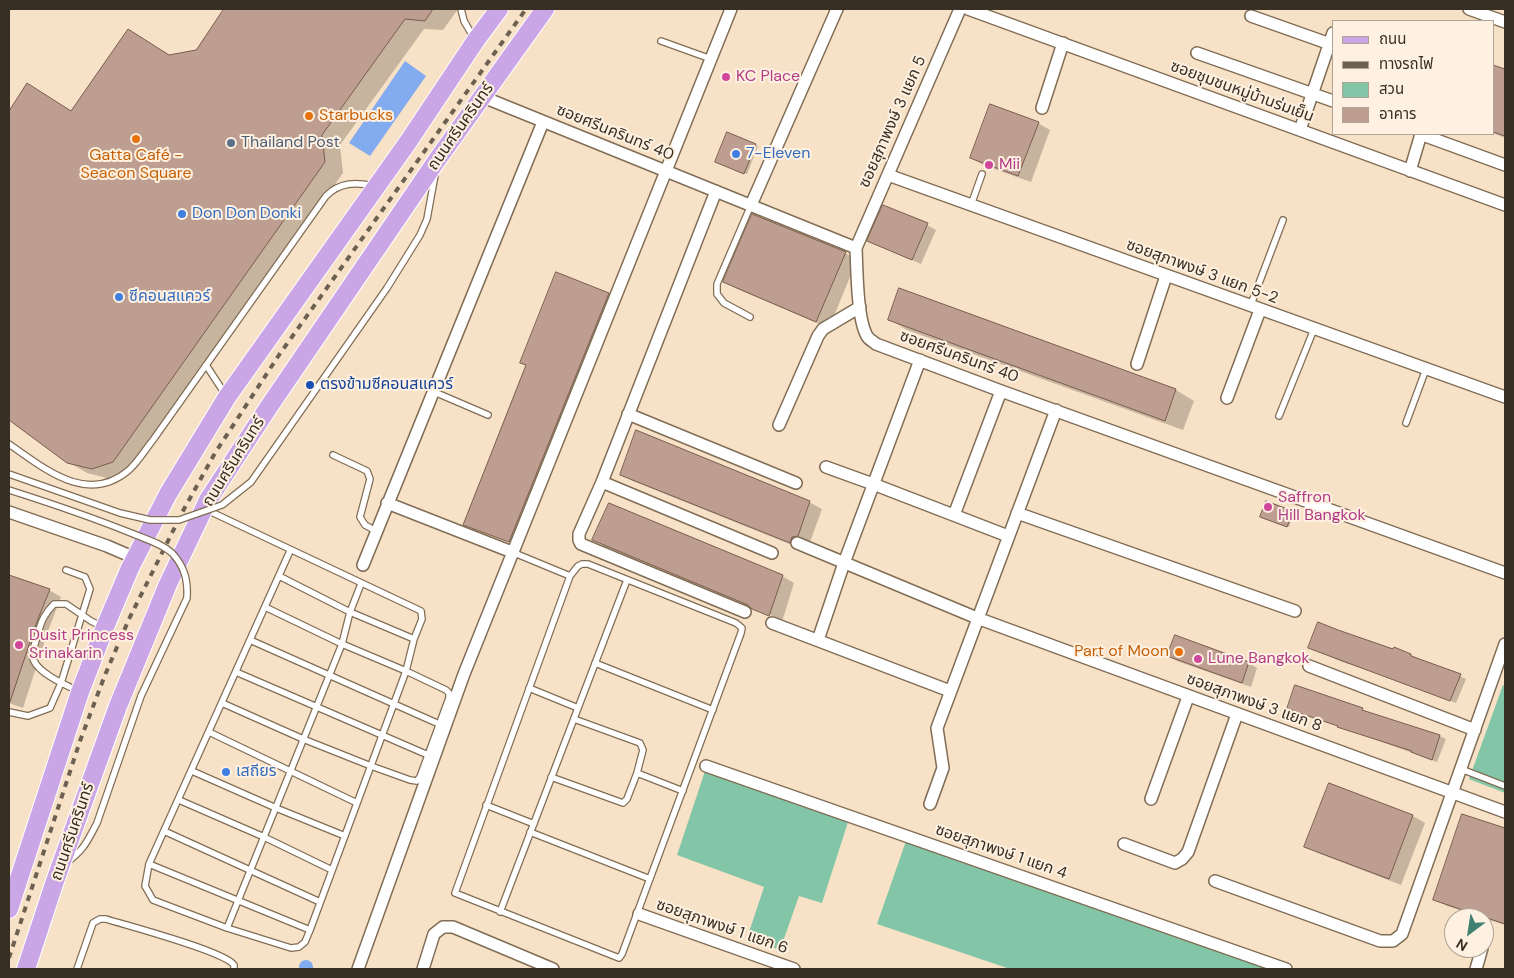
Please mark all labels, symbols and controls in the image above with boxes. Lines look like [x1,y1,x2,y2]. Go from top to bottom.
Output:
legend [1332,20,1494,135]
text: ถนน [1379,29,1406,49]
street label: ซอยสุภาพงษ์ 3 แยก 5 [855,53,931,191]
text: ทางรถไฟ [1379,54,1433,74]
street label: ซอยชุมชนหมู่บ้านร่มเย็น [1168,57,1316,127]
place label: KC Place [736,67,800,87]
marker: KC Place [720,71,732,83]
text: สวน [1379,79,1404,99]
street label: ถนนศรีนครินทร์ [424,80,498,174]
street label: ซอยศรีนครินทร์ 40 [553,101,677,165]
text: อาคาร [1379,104,1416,124]
place label: Starbucks [319,106,393,126]
marker: Starbucks [303,110,315,122]
marker: Gatta Café - Seacon Square [130,133,142,145]
place label: Thailand Post [241,133,340,153]
marker: Thailand Post [225,137,237,149]
place label: 7-Eleven [746,144,810,164]
place label: Gatta Café - Seacon Square [80,146,192,184]
marker: 7-Eleven [730,148,742,160]
place label: Mii [999,155,1020,175]
marker: Mii [983,159,995,171]
place label: Don Don Donki [192,204,301,224]
marker: Don Don Donki [176,208,188,220]
street label: ซอยสุภาพงษ์ 3 แยก 5-2 [1123,236,1281,308]
place label: ซีคอนสแควร์ [129,287,210,307]
marker: ซีคอนสแควร์ [113,291,125,303]
street label: ซอยศรีนครินทร์ 40 [897,327,1021,387]
place label: ตรงข้ามซีคอนสแควร์ [320,375,453,395]
marker: ตรงข้ามซีคอนสแควร์ [304,379,316,391]
street label: ถนนศรีนครินทร์ [199,414,269,510]
place label: Saffron Hill Bangkok [1278,488,1366,526]
marker: Saffron Hill Bangkok [1262,501,1274,513]
place label: Dusit Princess Srinakarin [29,626,134,664]
marker: Dusit Princess Srinakarin [13,639,25,651]
place label: Part of Moon [1074,642,1169,662]
marker: Part of Moon [1173,646,1185,658]
place label: Lune Bangkok [1208,649,1310,669]
marker: Lune Bangkok [1192,653,1204,665]
street label: ซอยสุภาพงษ์ 3 แยก 8 [1184,670,1324,736]
place label: เสถียร [236,762,277,782]
marker: เสถียร [220,766,232,778]
street label: ถนนศรีนครินทร์ [47,781,99,883]
street label: ซอยสุภาพงษ์ 1 แยก 4 [933,820,1069,884]
street label: ซอยสุภาพงษ์ 1 แยก 6 [653,895,791,959]
north arrow [1444,908,1494,958]
text: N [1453,935,1471,955]

